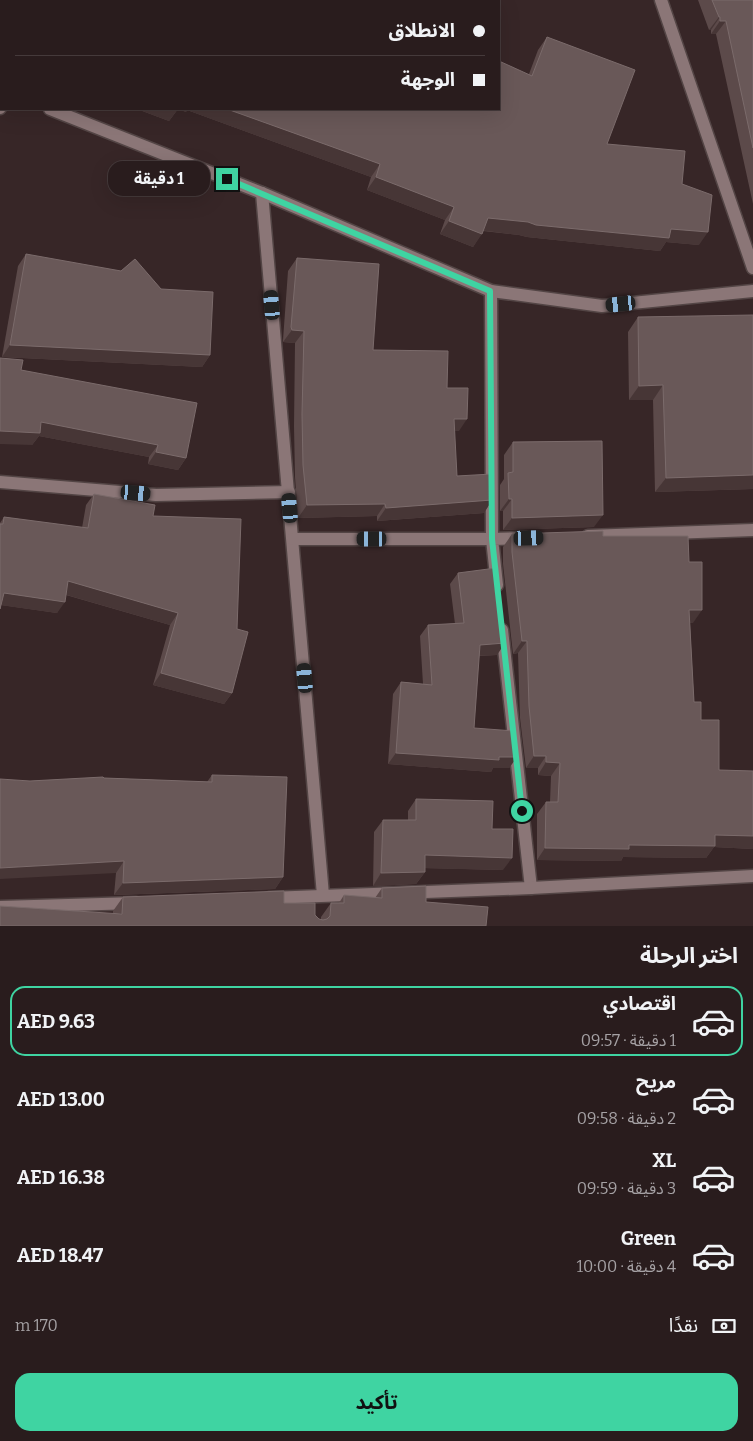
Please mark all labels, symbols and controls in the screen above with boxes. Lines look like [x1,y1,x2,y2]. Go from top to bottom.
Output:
text: الانطلاق [389,19,455,42]
text: الوجهة [401,68,455,91]
callout: 1 دقيقة [107,162,210,196]
route end [216,168,238,190]
text: 1 دقيقة [134,169,184,188]
car [263,289,280,321]
car [605,295,636,313]
car [120,484,151,502]
car [281,492,298,524]
car [513,530,544,546]
car [357,532,387,547]
car [296,662,313,694]
route start [511,800,533,822]
text: اختر الرحلة [640,942,738,969]
text: اقتصادي [603,992,676,1015]
icon: car [691,999,736,1044]
text: AED 9.63 [17,1010,95,1033]
text: 1 دقيقة · 09:57 [581,1031,676,1050]
text: مريح [636,1070,676,1093]
icon: car [691,1077,736,1122]
text: AED 13.00 [17,1088,105,1111]
text: 2 دقيقة · 09:58 [577,1109,676,1128]
text: XL [652,1149,676,1172]
icon: car [691,1155,736,1200]
text: AED 16.38 [17,1166,105,1189]
text: 3 دقيقة · 09:59 [577,1179,676,1198]
text: Green [621,1227,676,1250]
icon: car [691,1233,736,1278]
text: AED 18.47 [17,1244,103,1267]
text: 4 دقيقة · 10:00 [577,1257,676,1276]
icon: cash [710,1312,738,1340]
text: نقدًا [669,1314,698,1337]
text: 170 m [15,1316,58,1335]
button: تأكيد [15,1373,738,1431]

